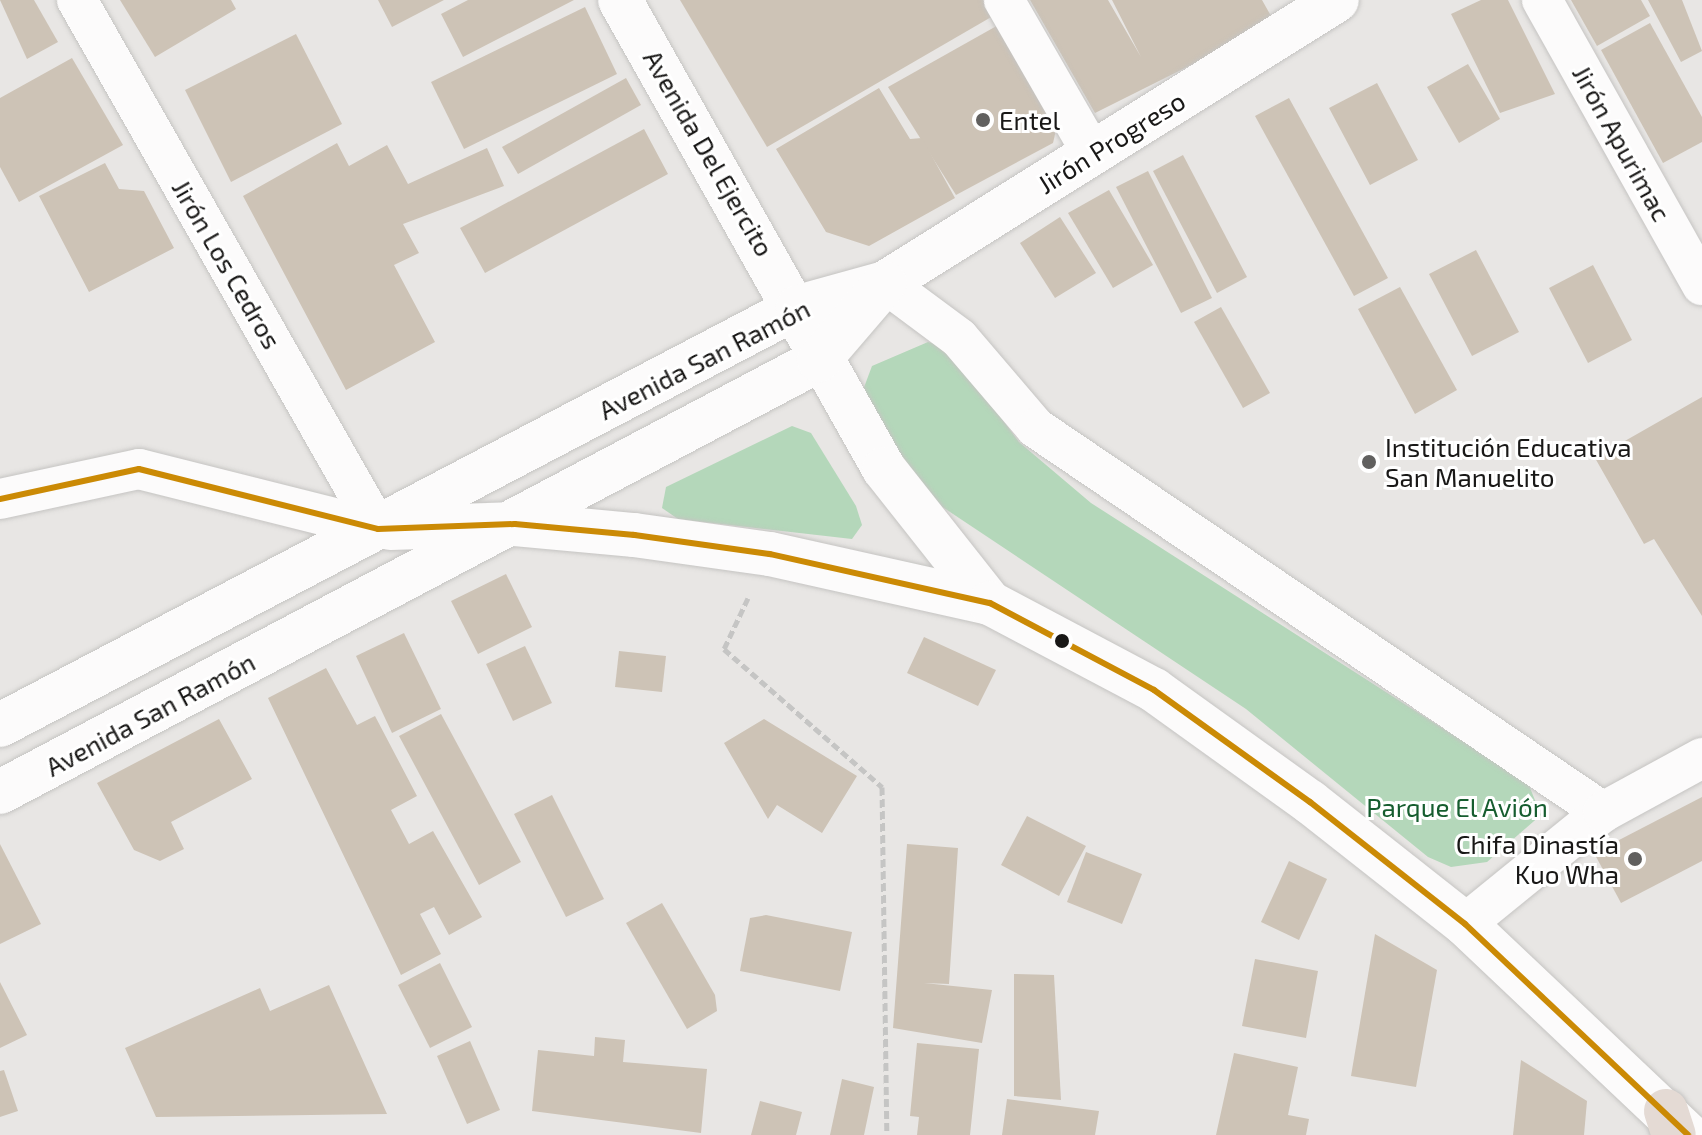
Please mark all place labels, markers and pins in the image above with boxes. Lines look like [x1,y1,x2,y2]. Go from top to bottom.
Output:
place label: Entel [999,104,1060,136]
marker: Entel [974,111,992,129]
place label: Institución Educativa San Manuelito [1385,431,1632,492]
marker: Institución Educativa San Manuelito [1360,453,1378,471]
unlabelled marker [1054,633,1070,649]
place label: Chifa Dinastía Kuo Wha [1456,828,1619,890]
marker: Chifa Dinastía Kuo Wha [1626,850,1644,868]

